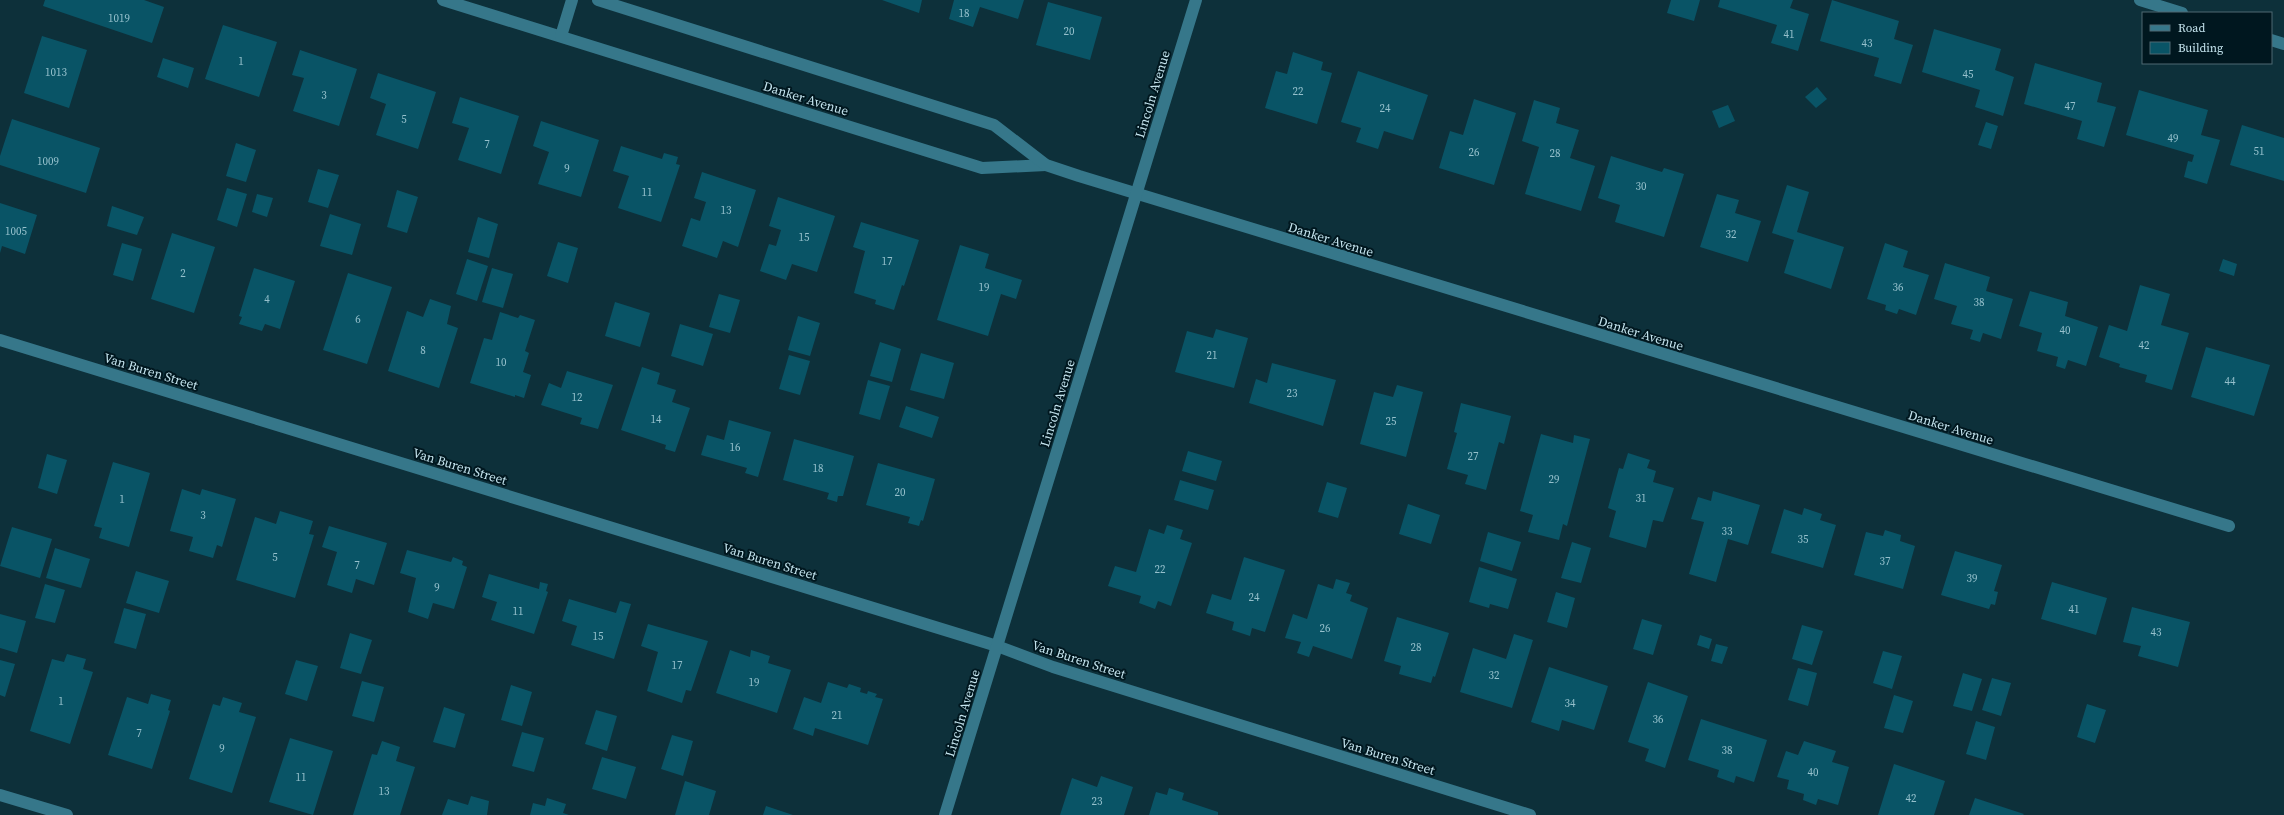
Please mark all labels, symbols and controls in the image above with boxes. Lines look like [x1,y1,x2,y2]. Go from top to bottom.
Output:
house number: 18 [959,6,970,21]
house number: 1019 [108,11,130,26]
legend [2142,12,2272,64]
text: Road [2178,20,2205,36]
house number: 20 [1064,24,1075,39]
house number: 41 [1784,27,1795,42]
house number: 43 [1862,36,1873,51]
text: Building [2178,40,2223,56]
street label: Lincoln Avenue [1131,48,1174,140]
house number: 1 [238,54,244,69]
house number: 1013 [45,65,67,80]
house number: 45 [1963,67,1974,82]
street label: Danker Avenue [761,77,851,120]
house number: 22 [1293,84,1304,99]
house number: 3 [321,88,327,103]
house number: 47 [2065,99,2076,114]
house number: 24 [1380,101,1391,116]
house number: 5 [401,112,407,127]
house number: 49 [2168,131,2179,146]
house number: 7 [484,137,490,152]
house number: 51 [2254,144,2265,159]
house number: 26 [1469,145,1480,160]
house number: 28 [1550,146,1561,161]
house number: 1009 [37,154,59,169]
house number: 9 [564,161,570,176]
house number: 30 [1636,179,1647,194]
house number: 11 [642,185,653,200]
house number: 13 [721,203,732,218]
street label: Danker Avenue [1286,218,1376,261]
house number: 1005 [5,224,27,239]
house number: 32 [1726,227,1737,242]
house number: 15 [799,230,810,245]
house number: 17 [882,254,893,269]
house number: 2 [180,266,186,281]
house number: 19 [979,280,990,295]
house number: 36 [1893,280,1904,295]
house number: 4 [264,292,270,307]
house number: 38 [1974,295,1985,310]
house number: 6 [355,312,361,327]
street label: Danker Avenue [1596,312,1686,355]
house number: 40 [2060,323,2071,338]
house number: 42 [2139,338,2150,353]
house number: 8 [420,343,426,358]
house number: 21 [1207,348,1218,363]
street label: Van Buren Street [102,349,201,394]
house number: 10 [496,355,507,370]
street label: Lincoln Avenue [1036,357,1079,449]
house number: 44 [2225,374,2236,389]
house number: 23 [1287,386,1298,401]
house number: 12 [572,390,583,405]
street label: Danker Avenue [1906,406,1996,449]
house number: 14 [651,412,662,427]
house number: 25 [1386,414,1397,429]
house number: 16 [730,440,741,455]
street label: Van Buren Street [411,444,510,489]
house number: 27 [1468,449,1479,464]
house number: 18 [813,461,824,476]
house number: 29 [1549,472,1560,487]
house number: 20 [895,485,906,500]
house number: 31 [1636,491,1647,506]
house number: 1 [119,492,125,507]
house number: 3 [200,508,206,523]
house number: 33 [1722,524,1733,539]
house number: 35 [1798,532,1809,547]
street label: Van Buren Street [721,539,820,584]
house number: 5 [272,550,278,565]
house number: 37 [1880,554,1891,569]
house number: 7 [354,558,360,573]
house number: 22 [1155,562,1166,577]
house number: 39 [1967,571,1978,586]
house number: 9 [434,580,440,595]
house number: 24 [1249,590,1260,605]
house number: 41 [2069,602,2080,617]
house number: 11 [513,604,524,619]
house number: 26 [1320,621,1331,636]
house number: 43 [2151,625,2162,640]
house number: 15 [593,629,604,644]
street label: Van Buren Street [1030,636,1128,683]
house number: 28 [1411,640,1422,655]
house number: 17 [672,658,683,673]
street label: Lincoln Avenue [941,667,984,759]
house number: 32 [1489,668,1500,683]
house number: 19 [749,675,760,690]
house number: 1 [58,694,64,709]
house number: 34 [1565,696,1576,711]
house number: 21 [832,708,843,723]
house number: 36 [1653,712,1664,727]
house number: 7 [136,726,142,741]
street label: Van Buren Street [1339,734,1438,779]
house number: 9 [219,741,225,756]
house number: 38 [1722,743,1733,758]
house number: 40 [1808,765,1819,780]
house number: 11 [296,770,307,785]
house number: 13 [379,784,390,799]
house number: 42 [1906,791,1917,806]
house number: 23 [1092,794,1103,809]

